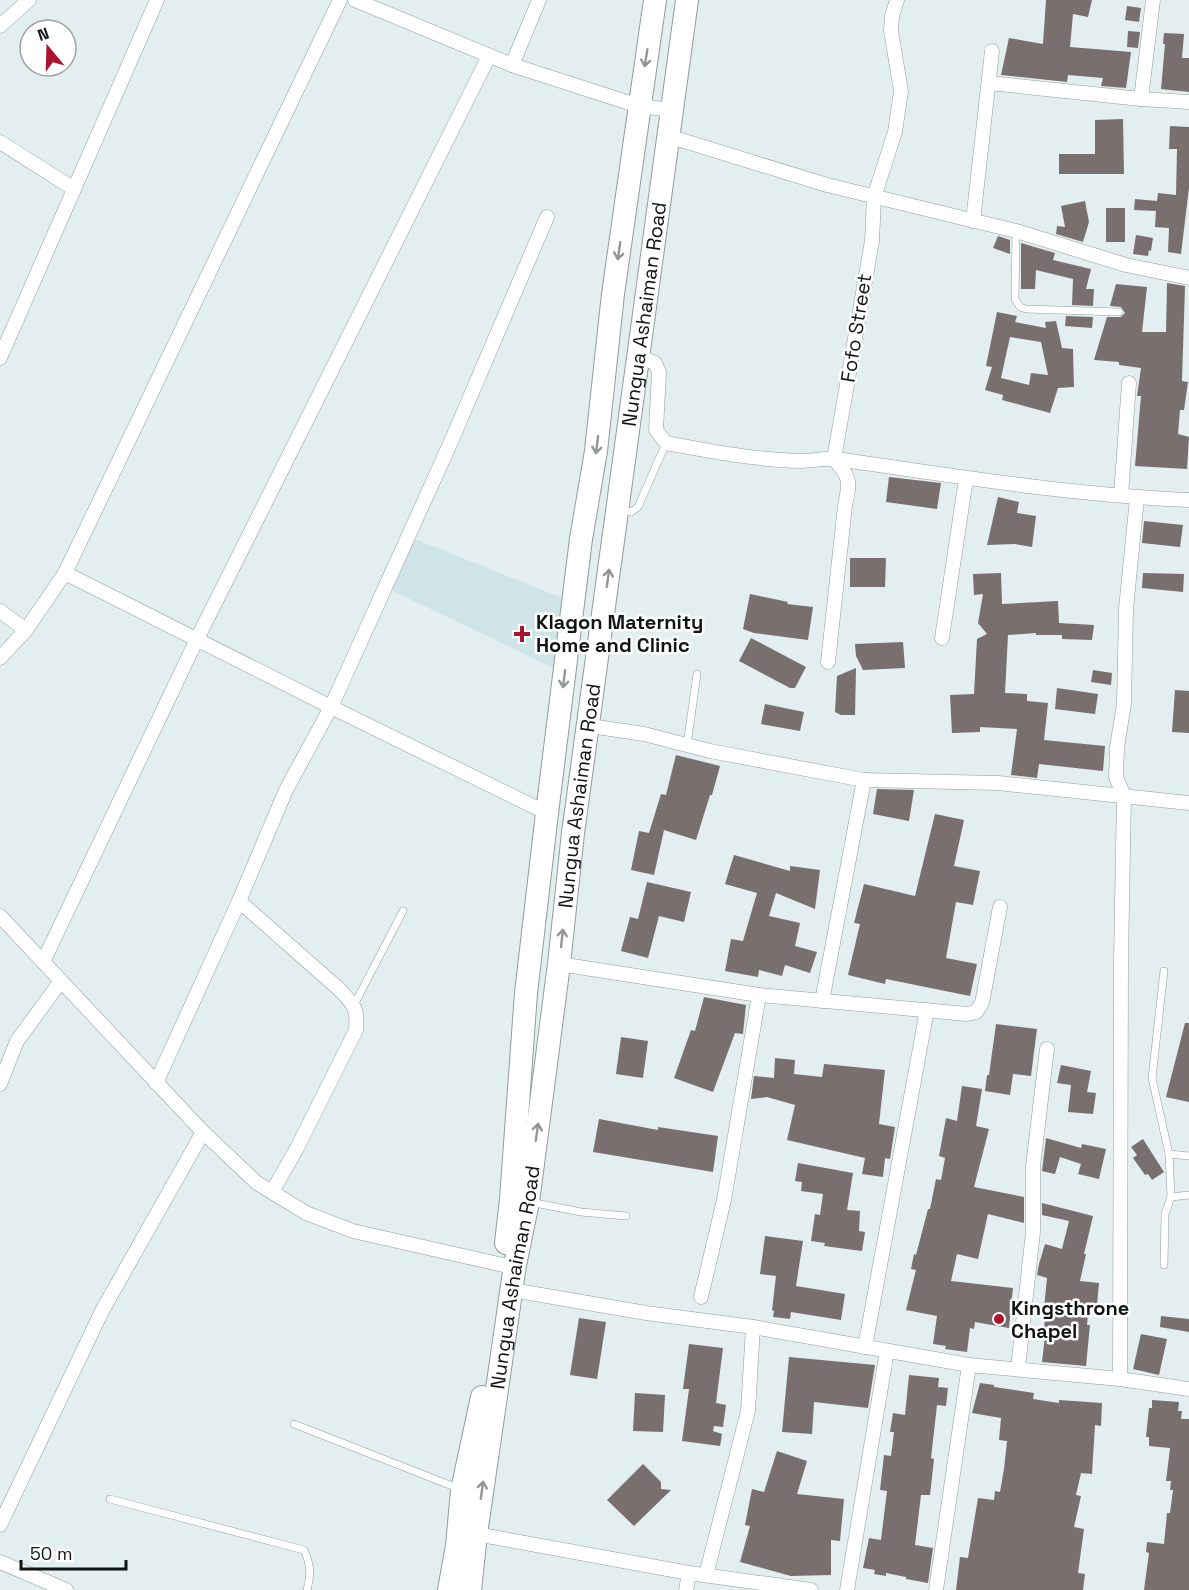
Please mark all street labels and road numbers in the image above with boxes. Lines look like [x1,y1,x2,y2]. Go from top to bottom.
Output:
street label: Nungua Ashaiman Road [616,200,672,428]
street label: Fofo Street [835,272,877,384]
street label: Nungua Ashaiman Road [552,682,606,909]
street label: Nungua Ashaiman Road [484,1164,546,1391]

